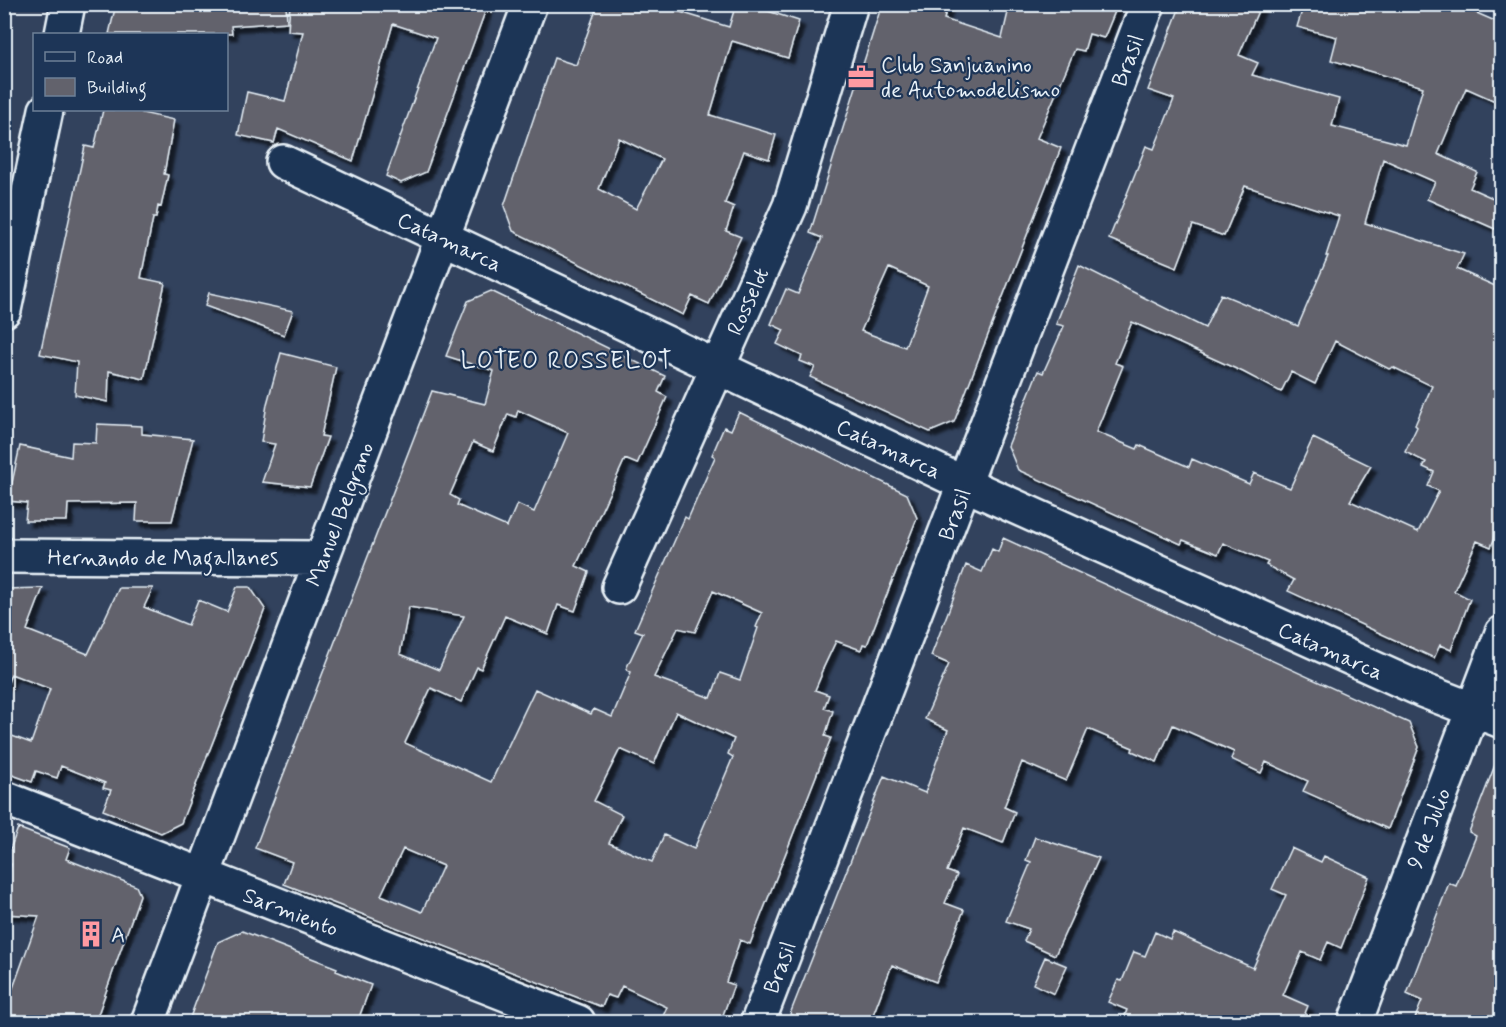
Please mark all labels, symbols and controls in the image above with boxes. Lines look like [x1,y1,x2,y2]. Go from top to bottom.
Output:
street label: Brasil [1106,31,1152,91]
legend [33,33,228,111]
text: Road [87,46,123,70]
place label: Club Sanjuanino de Automodelismo [881,52,1060,105]
office icon: Club Sanjuanino de Automodelismo [846,62,876,92]
text: Building [87,76,147,102]
street label: Catamarca [392,206,506,279]
street label: Rosselot [722,264,776,340]
district label: LOTEO ROSSELOT [460,346,674,377]
street label: Catamarca [831,413,945,486]
street label: Manuel Belgrano [301,439,384,592]
street label: Brasil [933,485,979,545]
street label: Hernando de Magallanes [48,545,279,576]
street label: Catamarca [1273,616,1387,687]
street label: 9 de Julio [1402,784,1458,873]
street label: Sarmiento [239,882,342,944]
building icon: A [76,919,106,949]
place label: A [111,922,125,950]
street label: Brasil [758,938,804,998]

